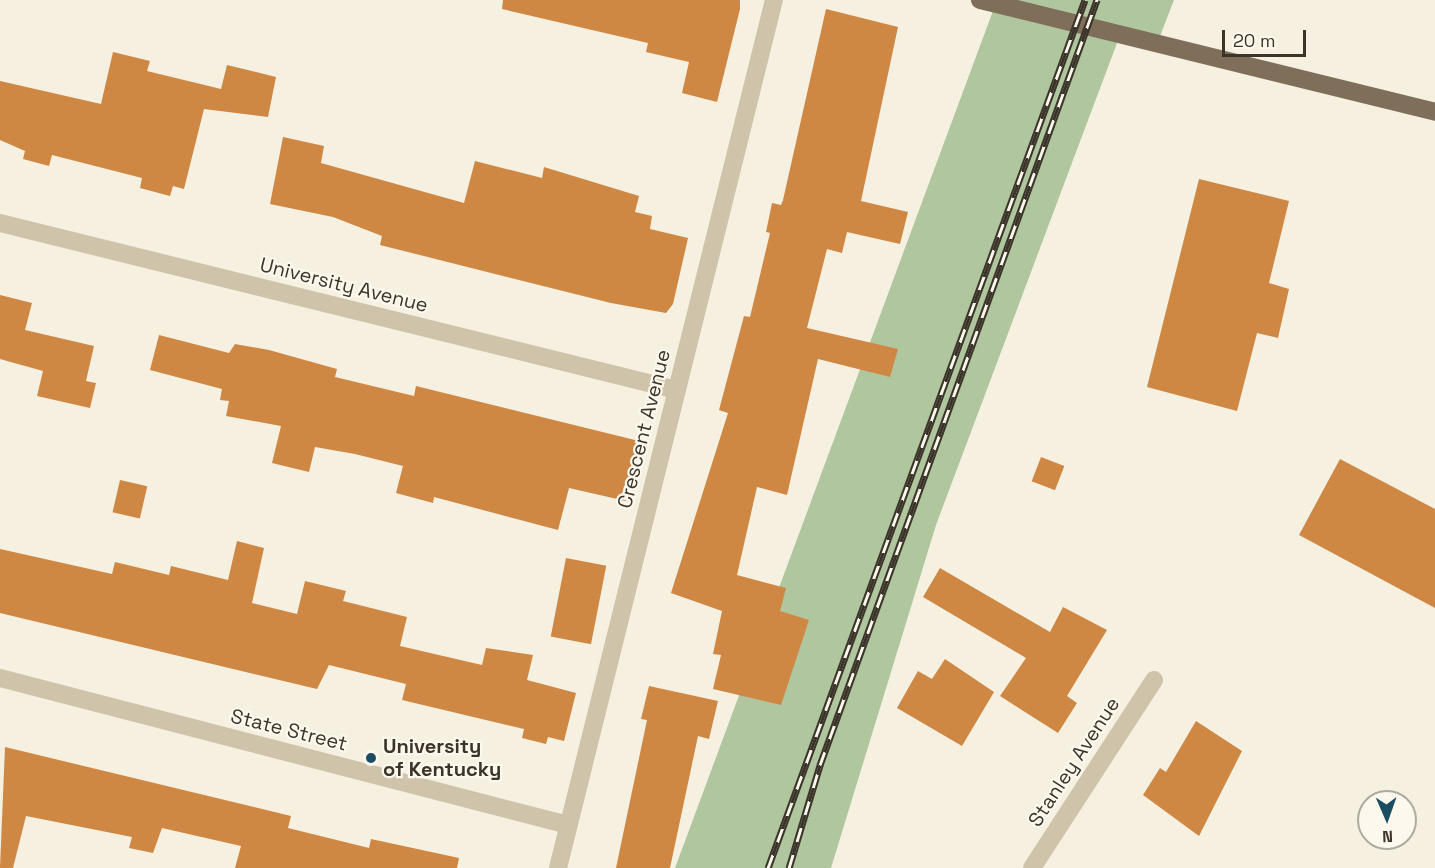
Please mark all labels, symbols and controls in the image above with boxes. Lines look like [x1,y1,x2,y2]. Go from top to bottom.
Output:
scale bar [1225,18,1309,56]
text: 20 m [1233,29,1276,52]
street label: University Avenue [257,252,431,318]
street label: Crescent Avenue [613,347,675,511]
street label: Stanley Avenue [1023,693,1125,831]
street label: State Street [228,704,350,756]
place label: University of Kentucky [383,734,501,781]
marker: University of Kentucky [364,751,378,765]
north arrow [1357,790,1417,850]
text: N [1382,826,1393,847]

